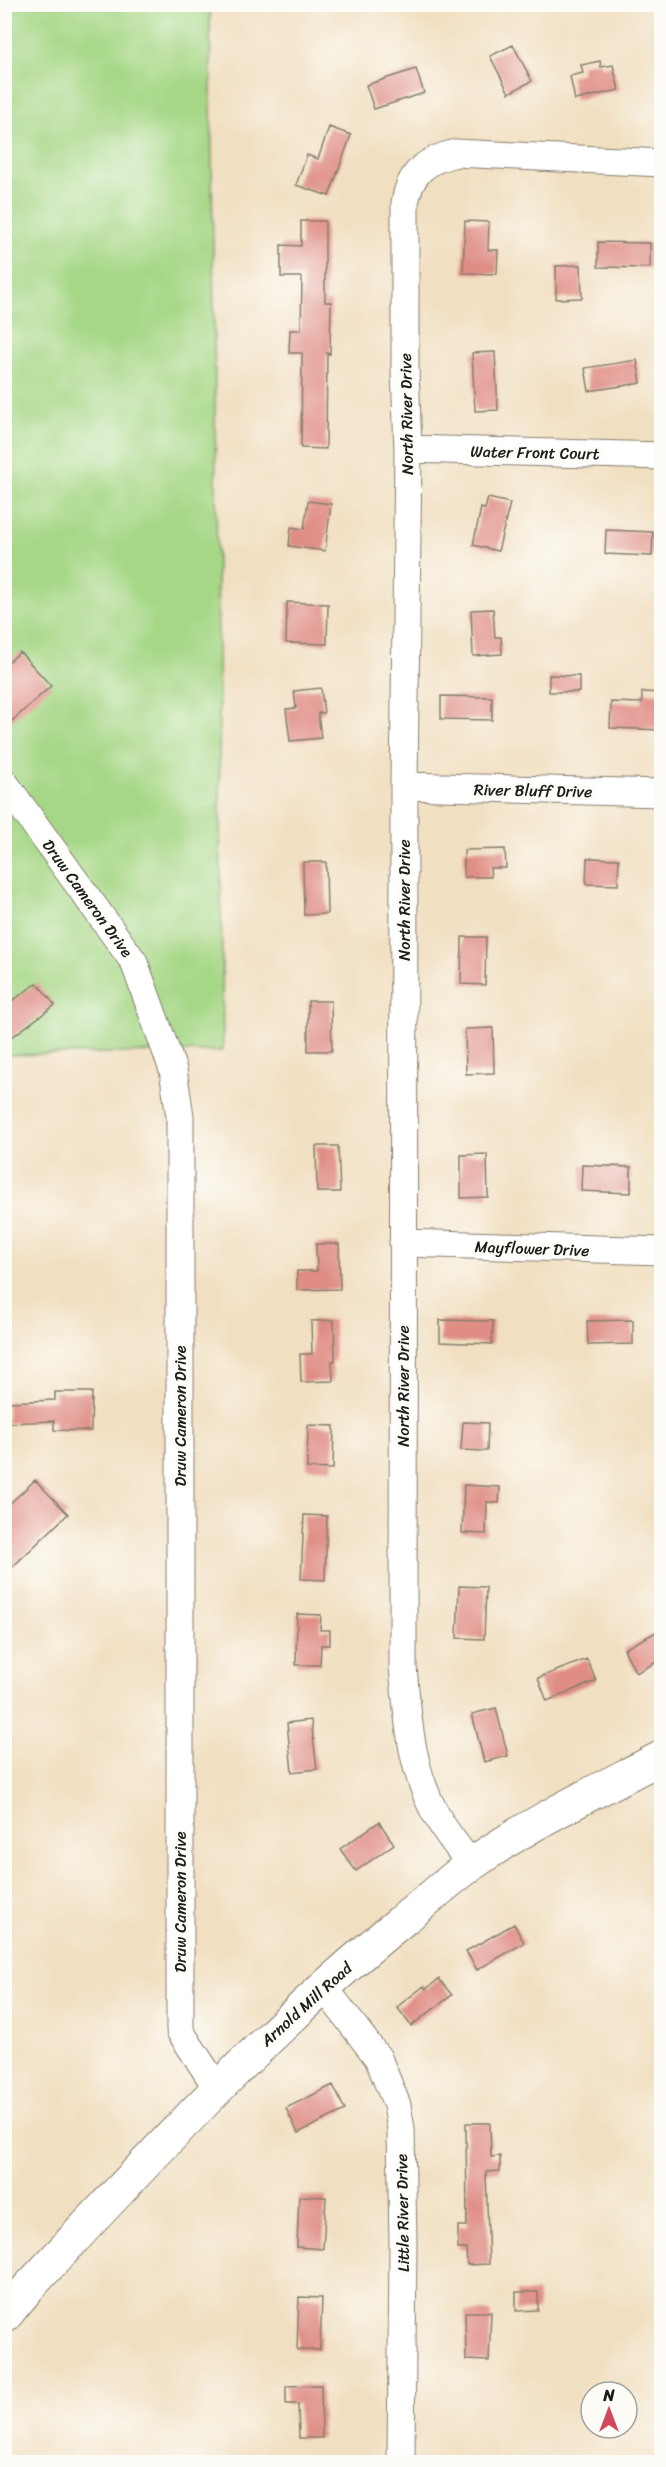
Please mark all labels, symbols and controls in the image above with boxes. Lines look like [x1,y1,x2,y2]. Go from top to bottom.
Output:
street label: North River Drive [391,353,422,475]
street label: Water Front Court [470,437,600,468]
street label: River Bluff Drive [474,775,592,806]
street label: Druw Cameron Drive [34,833,141,964]
street label: North River Drive [390,839,419,961]
street label: Mayflower Drive [474,1232,590,1265]
street label: North River Drive [389,1325,418,1447]
street label: Druw Cameron Drive [166,1345,195,1487]
street label: Druw Cameron Drive [166,1831,195,1973]
street label: Arnold Mill Road [253,1954,360,2055]
street label: Little River Drive [387,2153,418,2272]
north arrow [579,2380,639,2440]
text: N [602,2381,615,2410]

